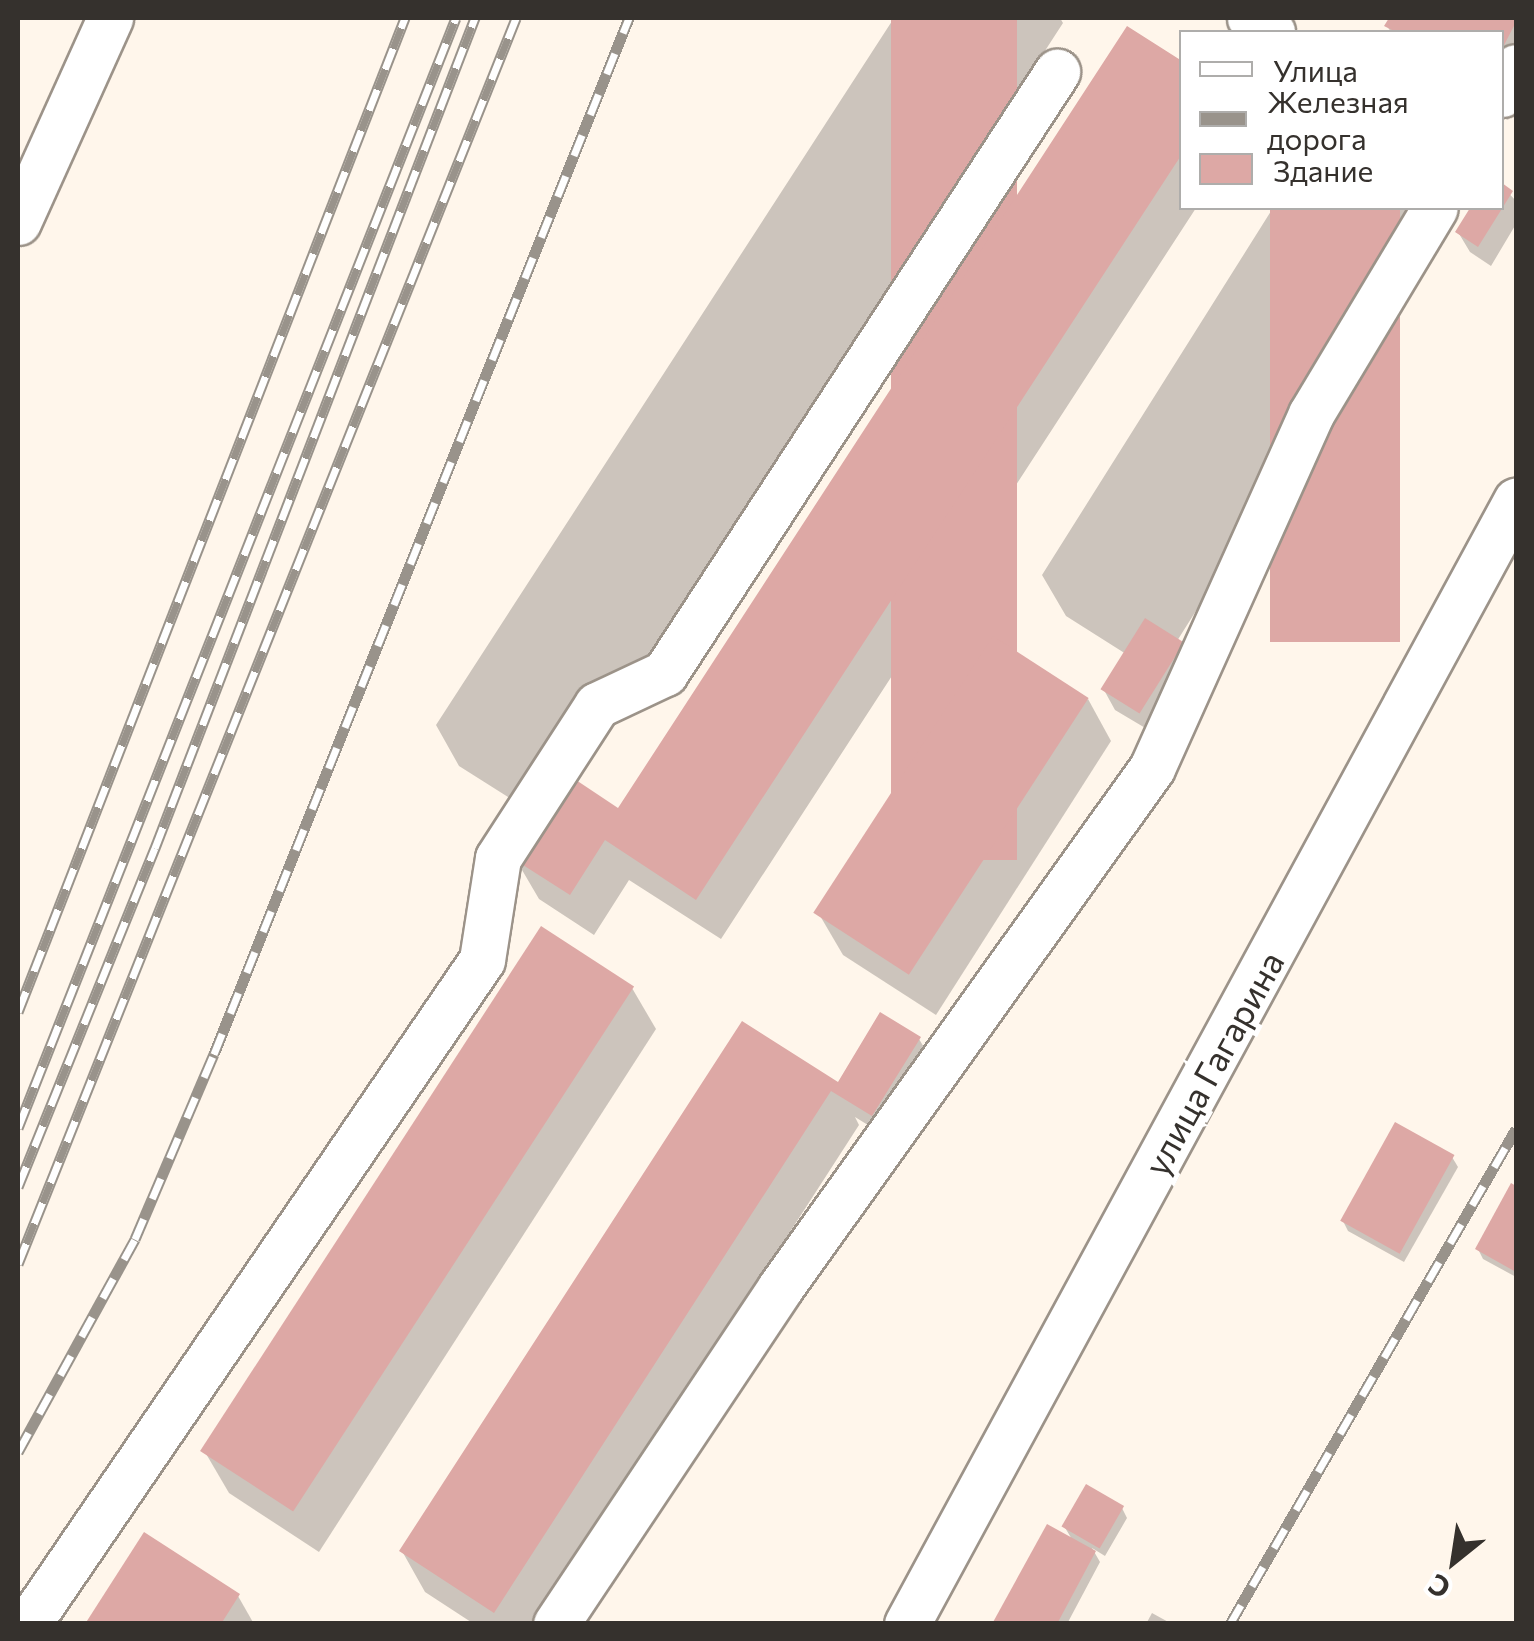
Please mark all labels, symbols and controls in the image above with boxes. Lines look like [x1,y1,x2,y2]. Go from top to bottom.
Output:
legend [1179,30,1504,210]
text: Улица [1273,51,1358,88]
text: Железная дорога [1267,82,1409,156]
text: Здание [1273,151,1373,188]
street label: улица Гагарина [1134,944,1292,1182]
north arrow [1404,1511,1504,1611]
text: С [1422,1567,1456,1606]

